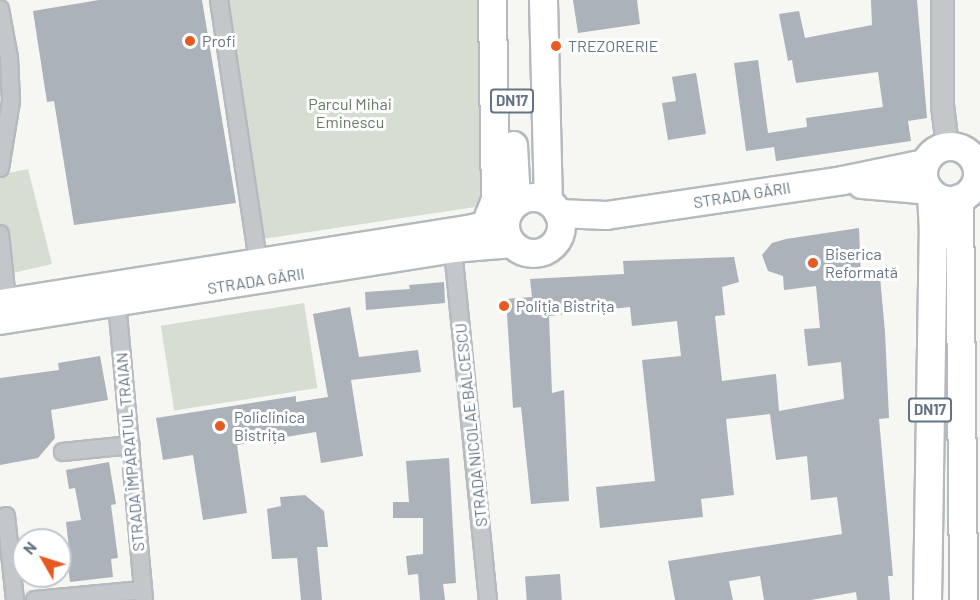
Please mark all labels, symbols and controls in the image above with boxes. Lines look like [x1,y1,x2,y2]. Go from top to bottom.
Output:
place label: Profi [202,31,236,51]
marker: Profi [183,34,197,48]
place label: TREZORERIE [568,36,658,56]
marker: TREZORERIE [549,39,563,53]
road number: DN17 [490,89,534,113]
park label: Parcul Mihai Eminescu [308,94,392,132]
street label: STRADA GĂRII [692,178,792,212]
place label: Biserica Reformată [825,244,898,282]
marker: Biserica Reformată [806,256,820,270]
street label: STRADA GĂRII [206,264,306,298]
place label: Poliția Bistrița [516,296,614,316]
marker: Poliția Bistrița [497,299,511,313]
street label: STRADA NICOLAE BĂLCESCU [451,322,491,528]
street label: STRADA ÎMPĂRATUL TRAIAN [112,352,148,552]
road number: DN17 [908,398,952,422]
place label: Policlinica Bistrița [234,407,305,445]
marker: Policlinica Bistrița [211,417,229,435]
north arrow [12,528,72,588]
text: N [18,538,40,558]

